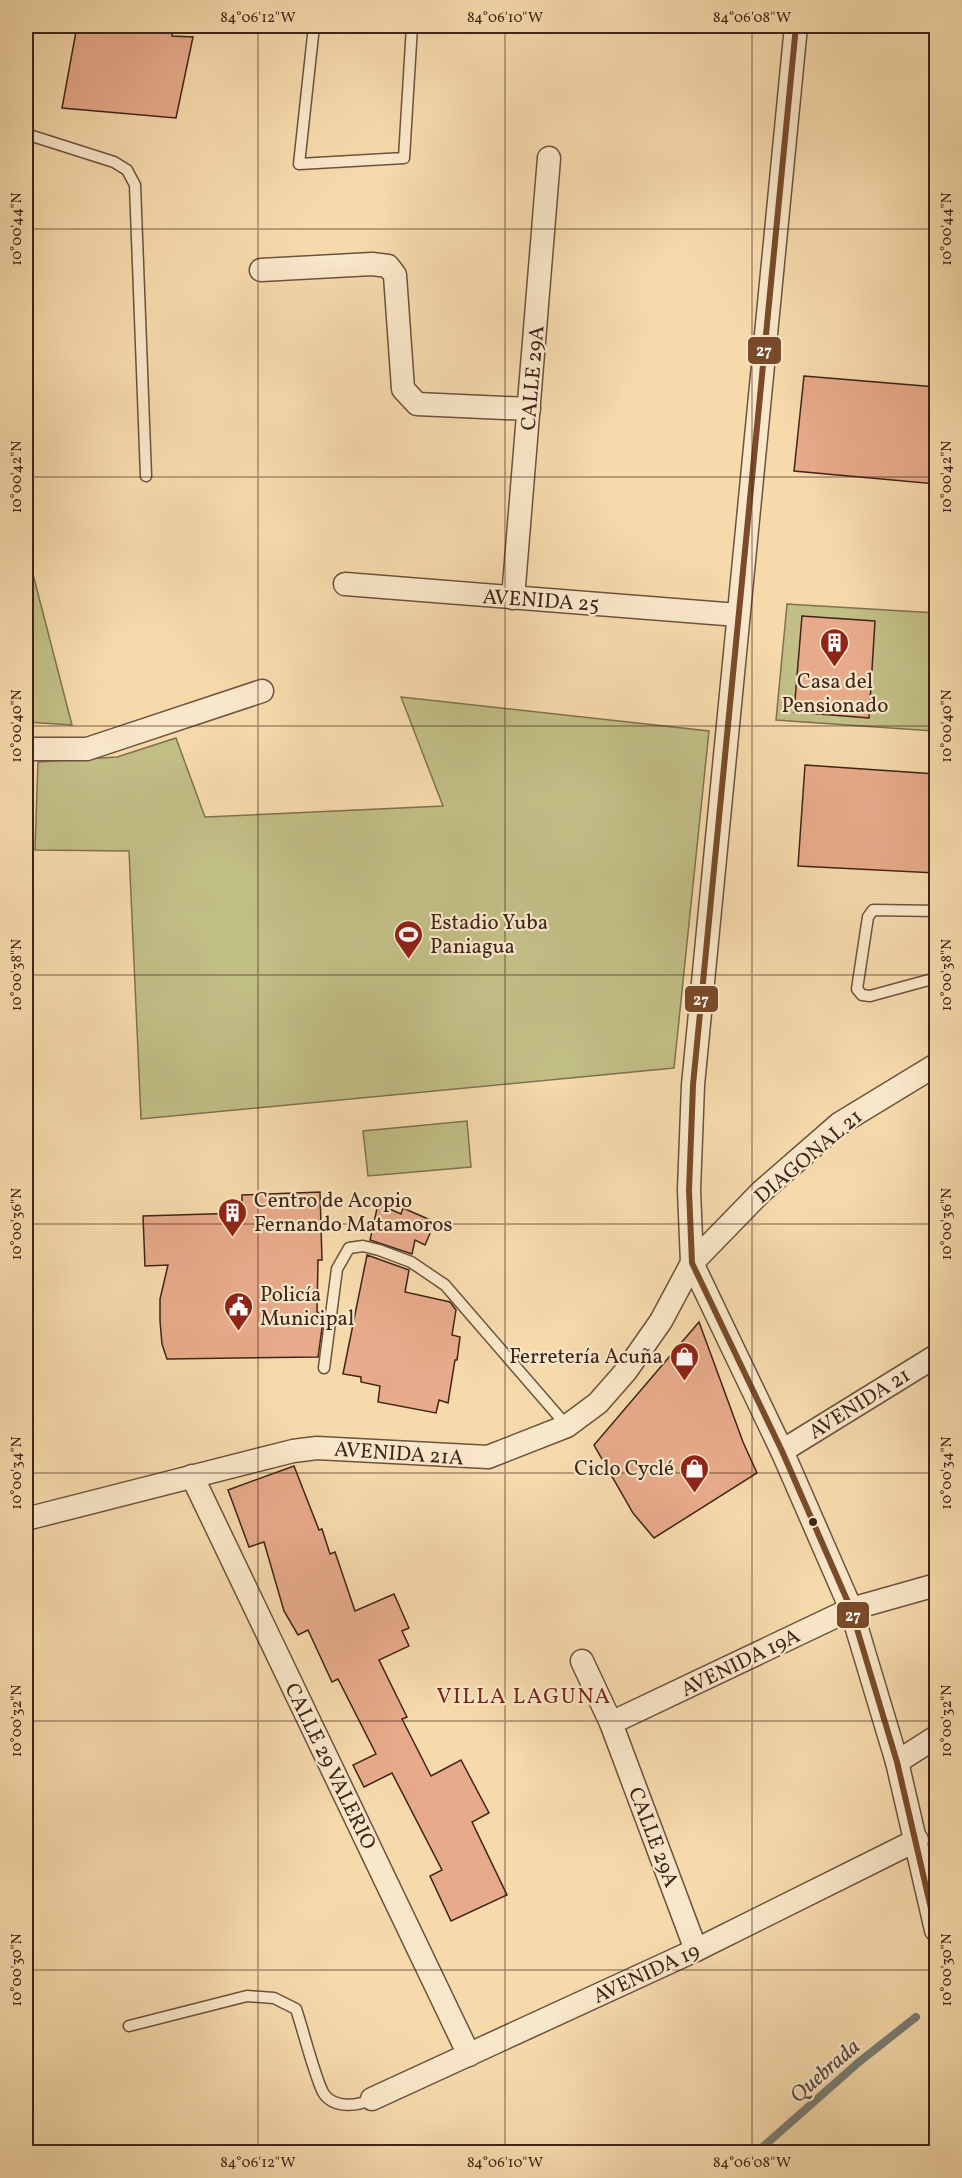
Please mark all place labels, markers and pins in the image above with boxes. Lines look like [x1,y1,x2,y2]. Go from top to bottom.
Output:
building icon: Casa del Pensionado [819,626,851,668]
place label: Casa del Pensionado [782,668,888,721]
place label: Estadio Yuba Paniagua [430,909,548,962]
sports icon: Estadio Yuba Paniagua [393,918,425,960]
place label: Centro de Acopio Fernando Matamoros [254,1187,452,1240]
building icon: Centro de Acopio Fernando Matamoros [217,1196,249,1238]
place label: Policía Municipal [260,1281,354,1334]
public building icon: Policía Municipal [223,1290,255,1332]
shop icon: Ferretería Acuña [668,1340,700,1382]
place label: Ferretería Acuña [509,1343,663,1372]
shop icon: Ciclo Cyclé [679,1452,711,1494]
place label: Ciclo Cyclé [574,1455,674,1484]
unlabelled marker [807,1516,819,1528]

